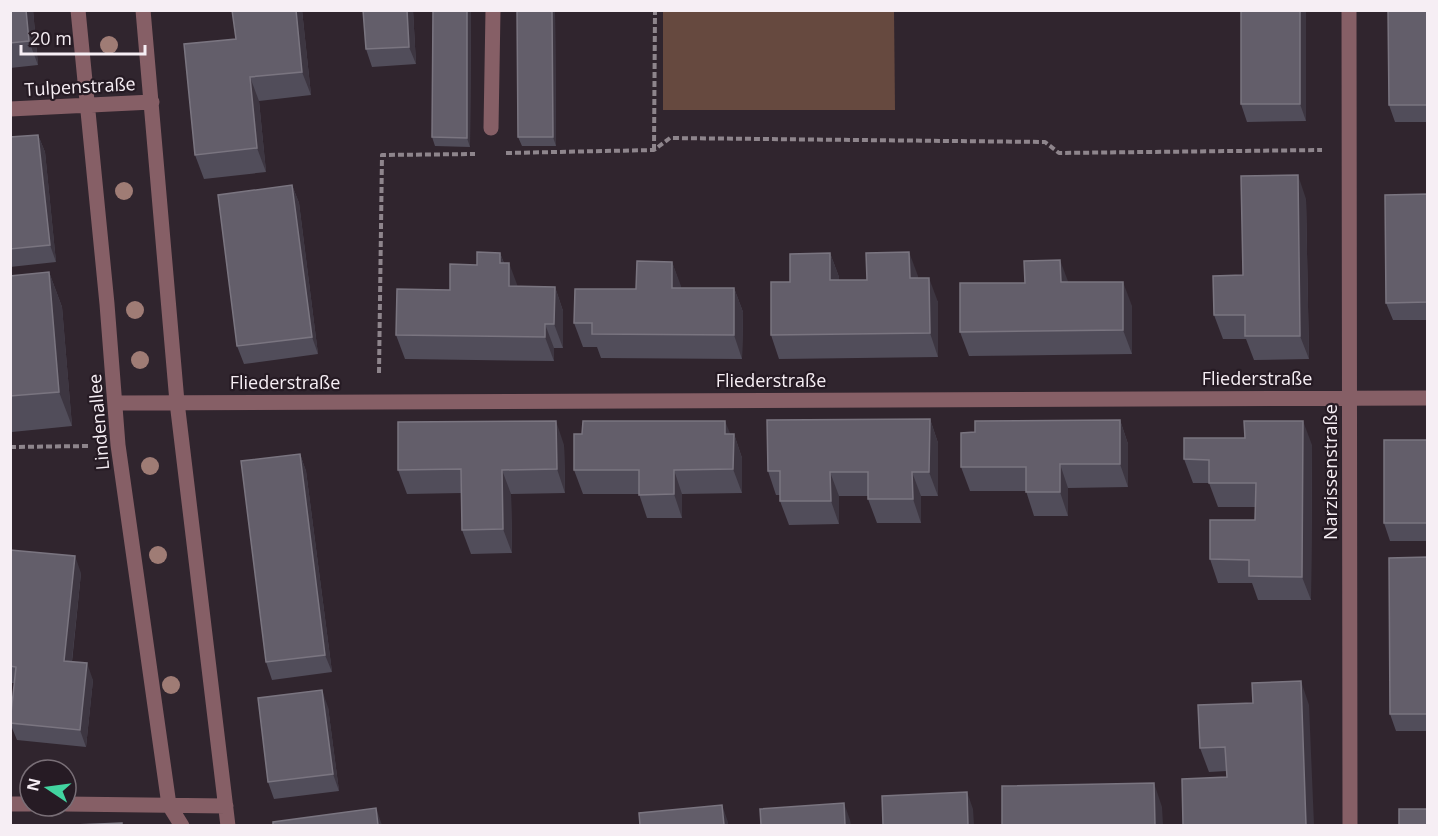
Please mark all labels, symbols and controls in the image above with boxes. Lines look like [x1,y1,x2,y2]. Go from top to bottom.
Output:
scale bar [21,18,146,56]
text: 20 m [30,26,72,50]
street label: Tulpenstraße [24,71,136,101]
street label: Fliederstraße [1202,366,1312,390]
street label: Fliederstraße [716,368,826,392]
street label: Fliederstraße [230,370,340,394]
street label: Lindenallee [82,373,114,471]
street label: Narzissenstraße [1318,404,1342,540]
north arrow [18,758,78,818]
text: N [21,776,46,793]

